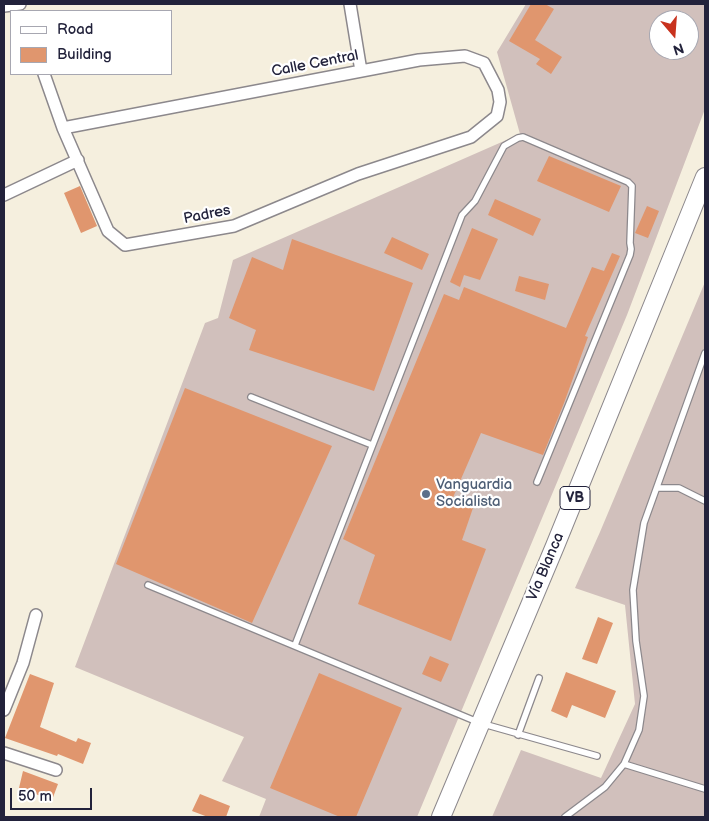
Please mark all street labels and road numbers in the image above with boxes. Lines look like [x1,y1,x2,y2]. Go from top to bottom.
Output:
street label: Calle Central [270,47,360,81]
street label: Padres [182,202,232,228]
road number: VB [560,486,590,509]
street label: Vía Blanca [524,530,568,604]

